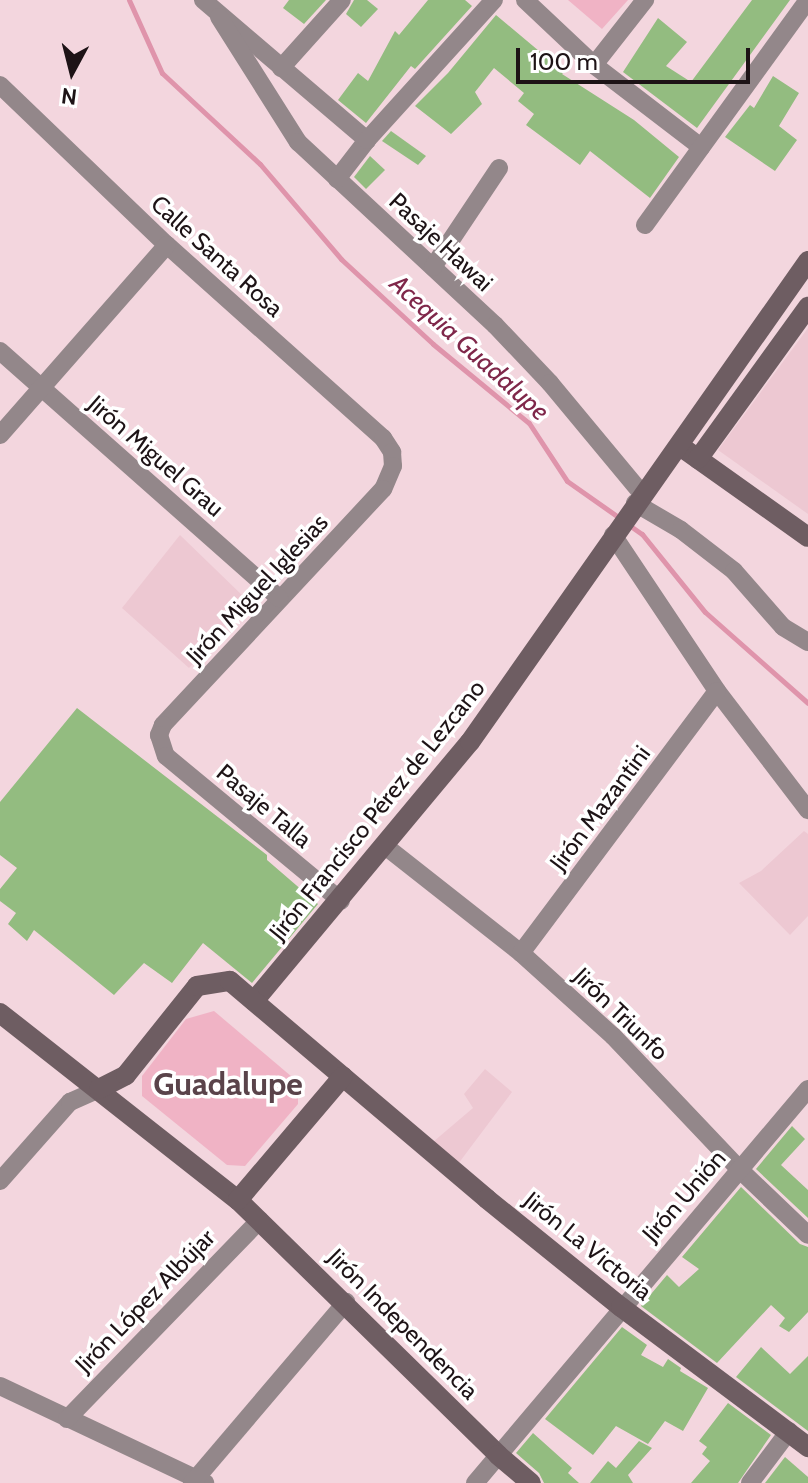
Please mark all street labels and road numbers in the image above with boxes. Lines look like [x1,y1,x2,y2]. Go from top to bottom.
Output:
street label: Pasaje Hawai [383,187,499,297]
street label: Calle Santa Rosa [145,189,289,323]
street label: Jirón Miguel Grau [82,389,230,523]
street label: Jirón Miguel Iglesias [180,508,334,670]
street label: Jirón Francisco Pérez de Lezcano [263,674,491,946]
street label: Jirón Mazantini [544,740,656,876]
street label: Pasaje Talla [211,758,317,854]
street label: Jirón Triunfo [568,962,674,1066]
street label: Jirón Unión [636,1144,732,1248]
street label: Jirón La Victoria [518,1186,658,1306]
street label: Jirón López Albújar [69,1223,221,1379]
street label: Jirón Independencia [322,1243,484,1405]

